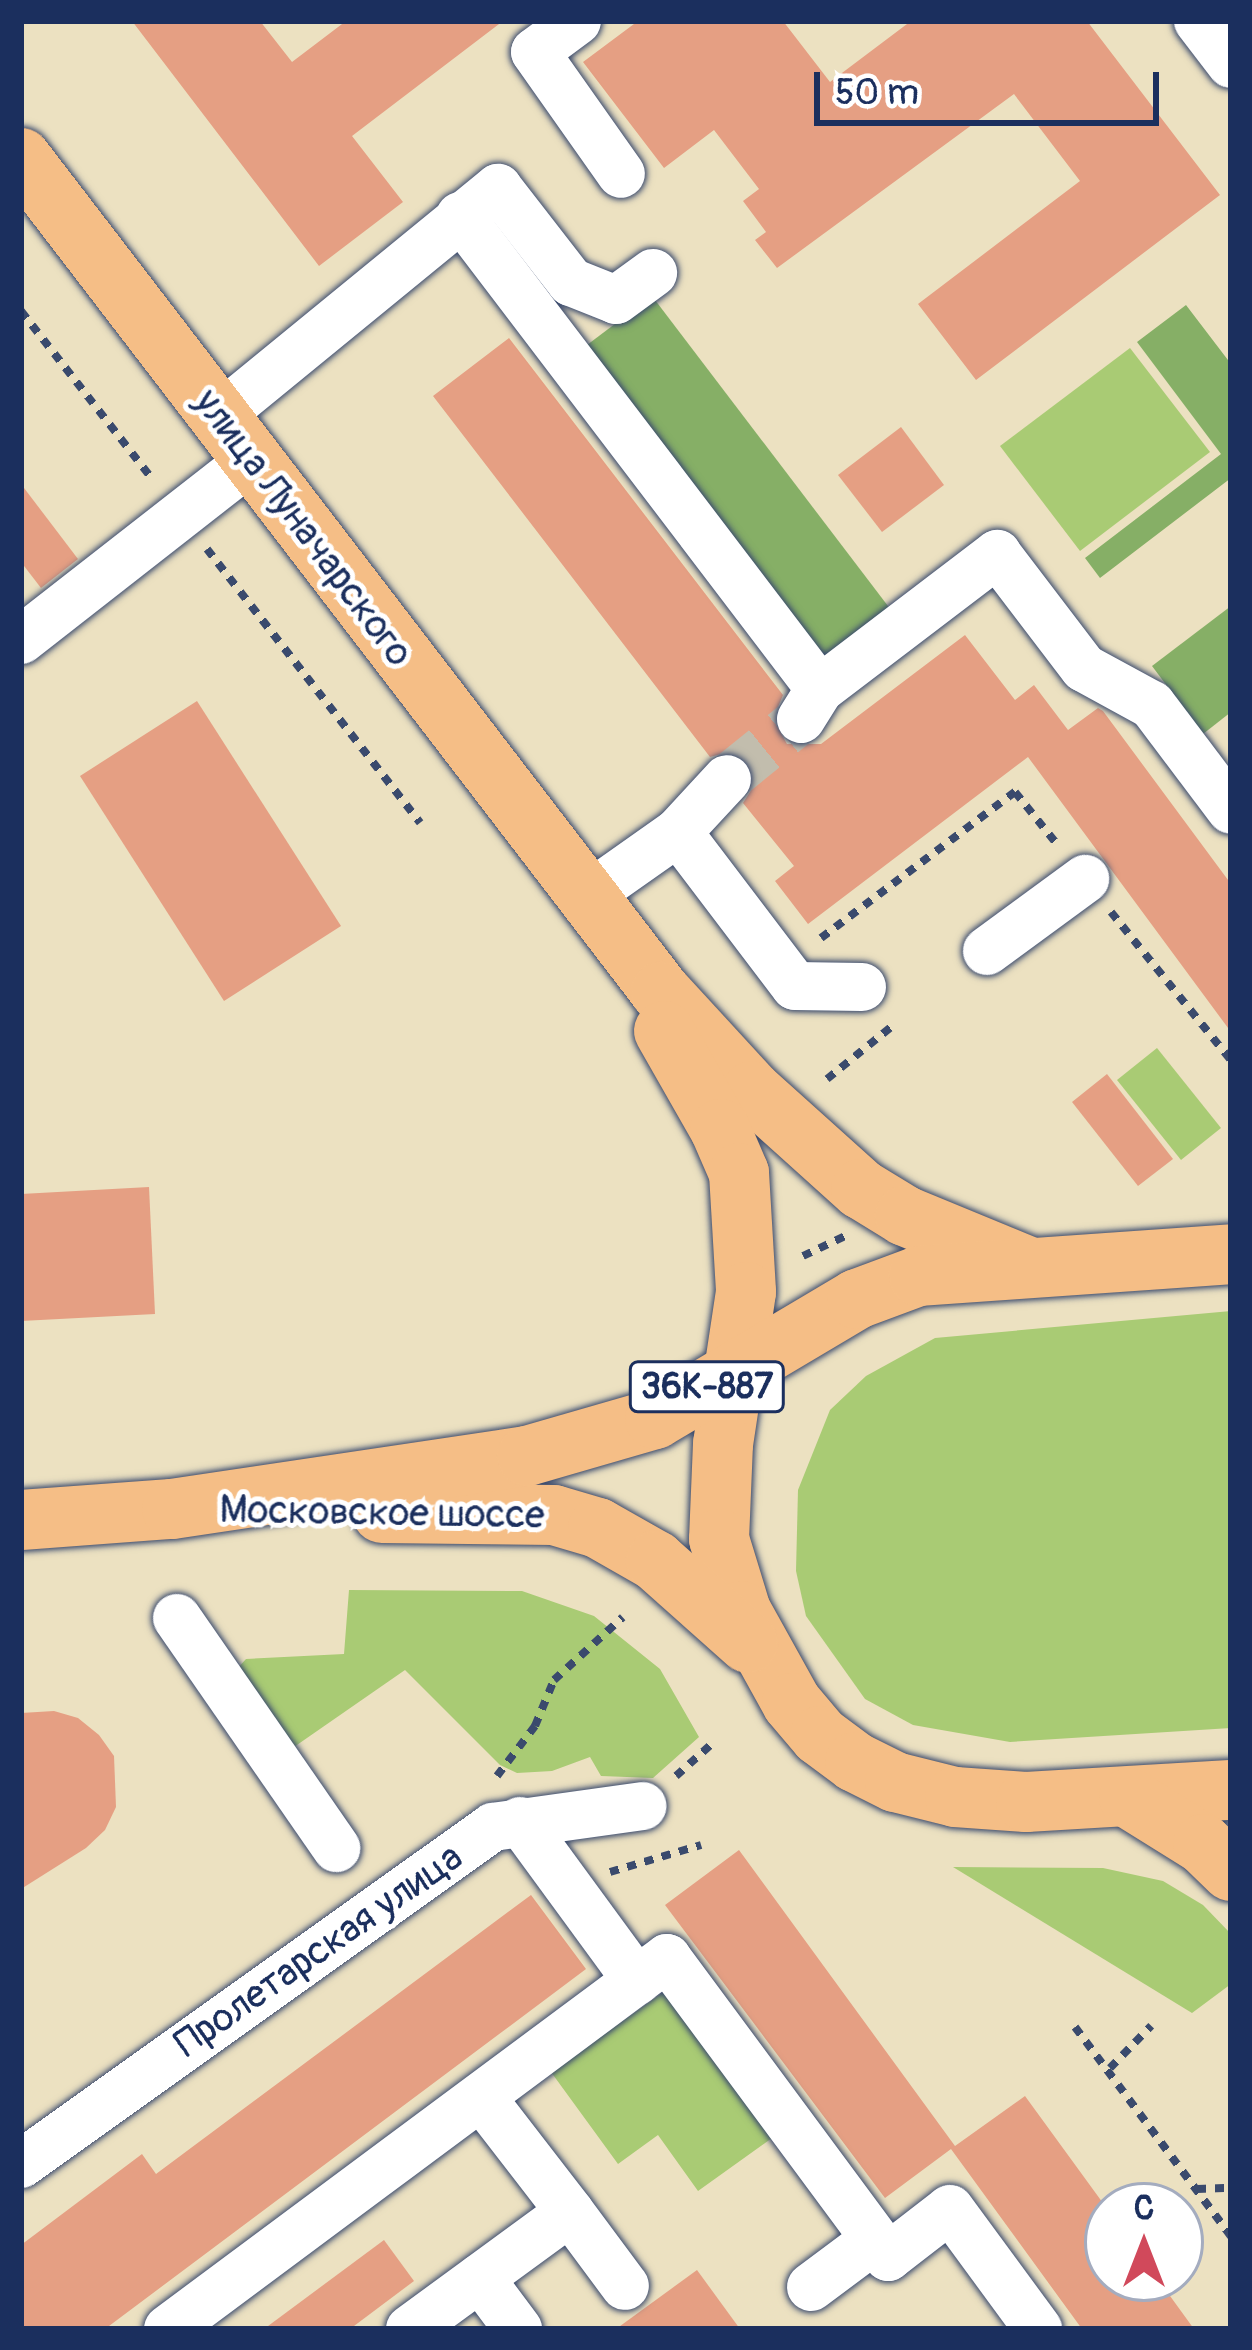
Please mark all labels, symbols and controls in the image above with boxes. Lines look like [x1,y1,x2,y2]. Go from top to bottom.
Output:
scale bar [820,48,1165,122]
text: 50 m [835,70,919,115]
street label: улица Луначарского [184,380,422,676]
road number: 36К-887 [626,1357,788,1417]
street label: Московское шоссе [219,1487,545,1539]
street label: Пролетарская улица [166,1834,472,2068]
north arrow [1084,2182,1204,2302]
text: С [1134,2188,1154,2229]

